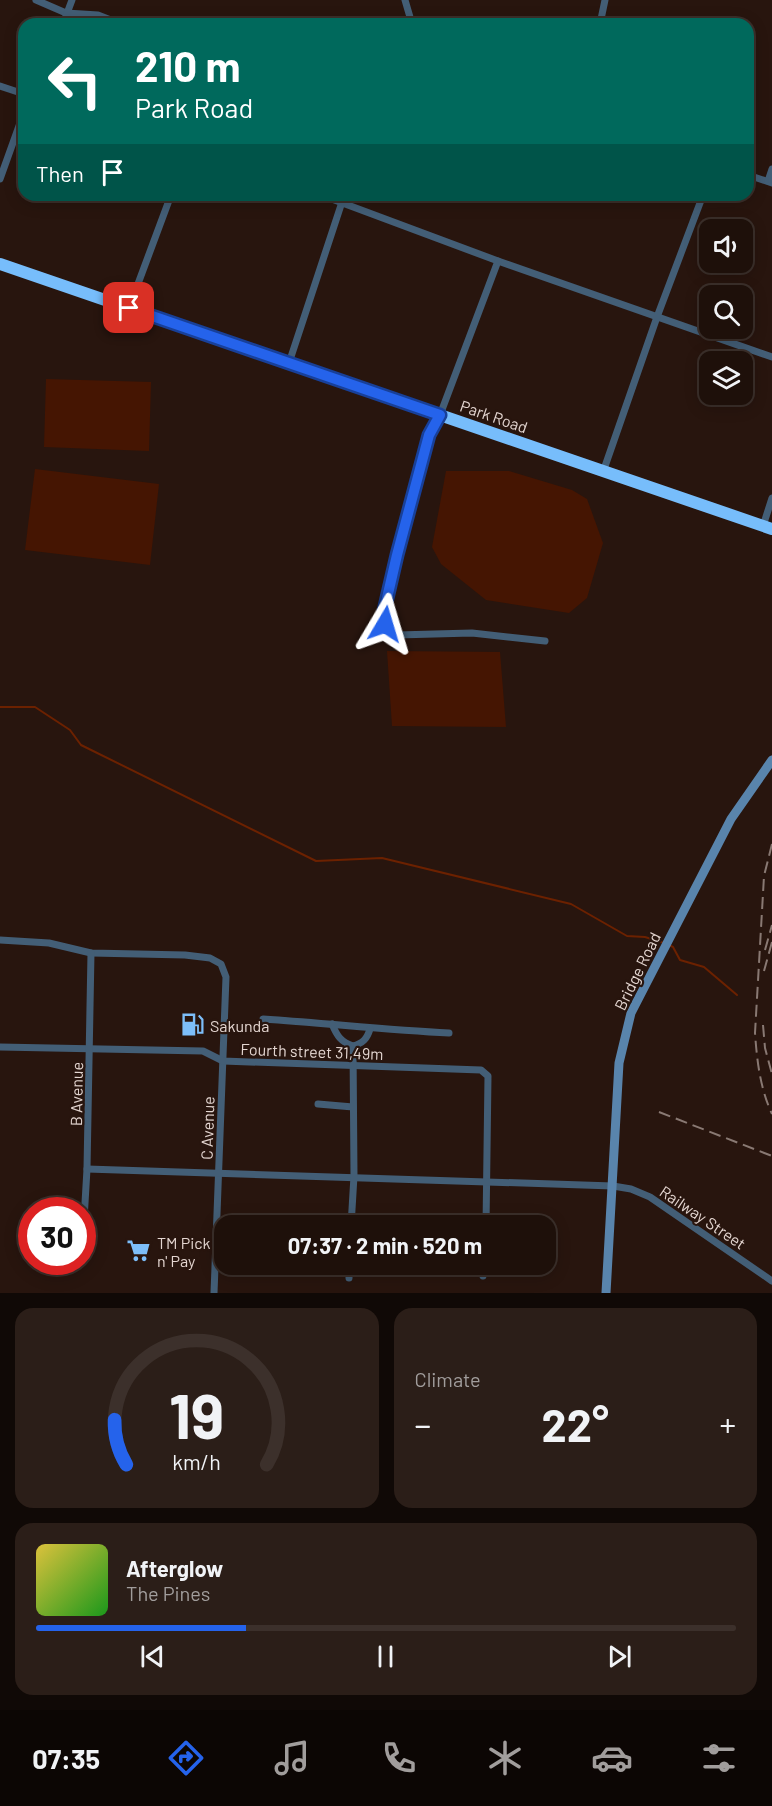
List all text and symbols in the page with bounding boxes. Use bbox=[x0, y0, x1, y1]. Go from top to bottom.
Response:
text: 210 m bbox=[135, 40, 241, 90]
icon: left bbox=[36, 42, 114, 120]
text: Park Road bbox=[135, 91, 253, 123]
icon: arrive bbox=[96, 156, 129, 189]
text: Then bbox=[36, 160, 84, 186]
map controls bbox=[699, 219, 753, 405]
button: sound bbox=[699, 219, 753, 273]
pin bbox=[103, 282, 154, 333]
button: search bbox=[699, 285, 753, 339]
icon: arrive bbox=[112, 291, 145, 324]
button: layers bbox=[699, 351, 753, 405]
street label: Park Road bbox=[458, 396, 530, 436]
position arrow bbox=[353, 592, 417, 656]
street label: Bridge Road bbox=[610, 929, 664, 1013]
fuel station icon: Sakunda bbox=[179, 1012, 205, 1038]
place label: Sakunda bbox=[210, 1016, 270, 1035]
street label: Fourth street 31,49m bbox=[240, 1039, 384, 1063]
street label: B Avenue bbox=[66, 1062, 86, 1126]
street label: C Avenue bbox=[196, 1096, 218, 1160]
street label: Railway Street bbox=[656, 1181, 750, 1253]
speed limit sign: 30 bbox=[18, 1197, 96, 1275]
text: 07:37 · 2 min · 520 m bbox=[288, 1232, 482, 1258]
place label: TM Pick n' Pay bbox=[157, 1233, 211, 1270]
supermarket icon: TM Pick n' Pay bbox=[126, 1238, 152, 1264]
text: Climate bbox=[415, 1367, 481, 1391]
text: 19 bbox=[169, 1377, 224, 1451]
text: 22° bbox=[542, 1397, 609, 1451]
text: − bbox=[415, 1404, 431, 1444]
text: + bbox=[719, 1404, 736, 1444]
text: km/h bbox=[172, 1449, 221, 1474]
text: Afterglow bbox=[126, 1555, 223, 1581]
text: The Pines bbox=[126, 1581, 210, 1605]
icon: previous bbox=[136, 1640, 169, 1673]
icon: pause bbox=[369, 1640, 402, 1673]
icon: next bbox=[603, 1640, 636, 1673]
icon: directions bbox=[165, 1737, 207, 1779]
icon: music bbox=[271, 1737, 313, 1779]
icon: phone bbox=[378, 1737, 420, 1779]
icon: climate bbox=[484, 1737, 526, 1779]
icon: car bbox=[591, 1737, 633, 1779]
icon: filters bbox=[698, 1737, 740, 1779]
text: 07:35 bbox=[32, 1742, 100, 1774]

